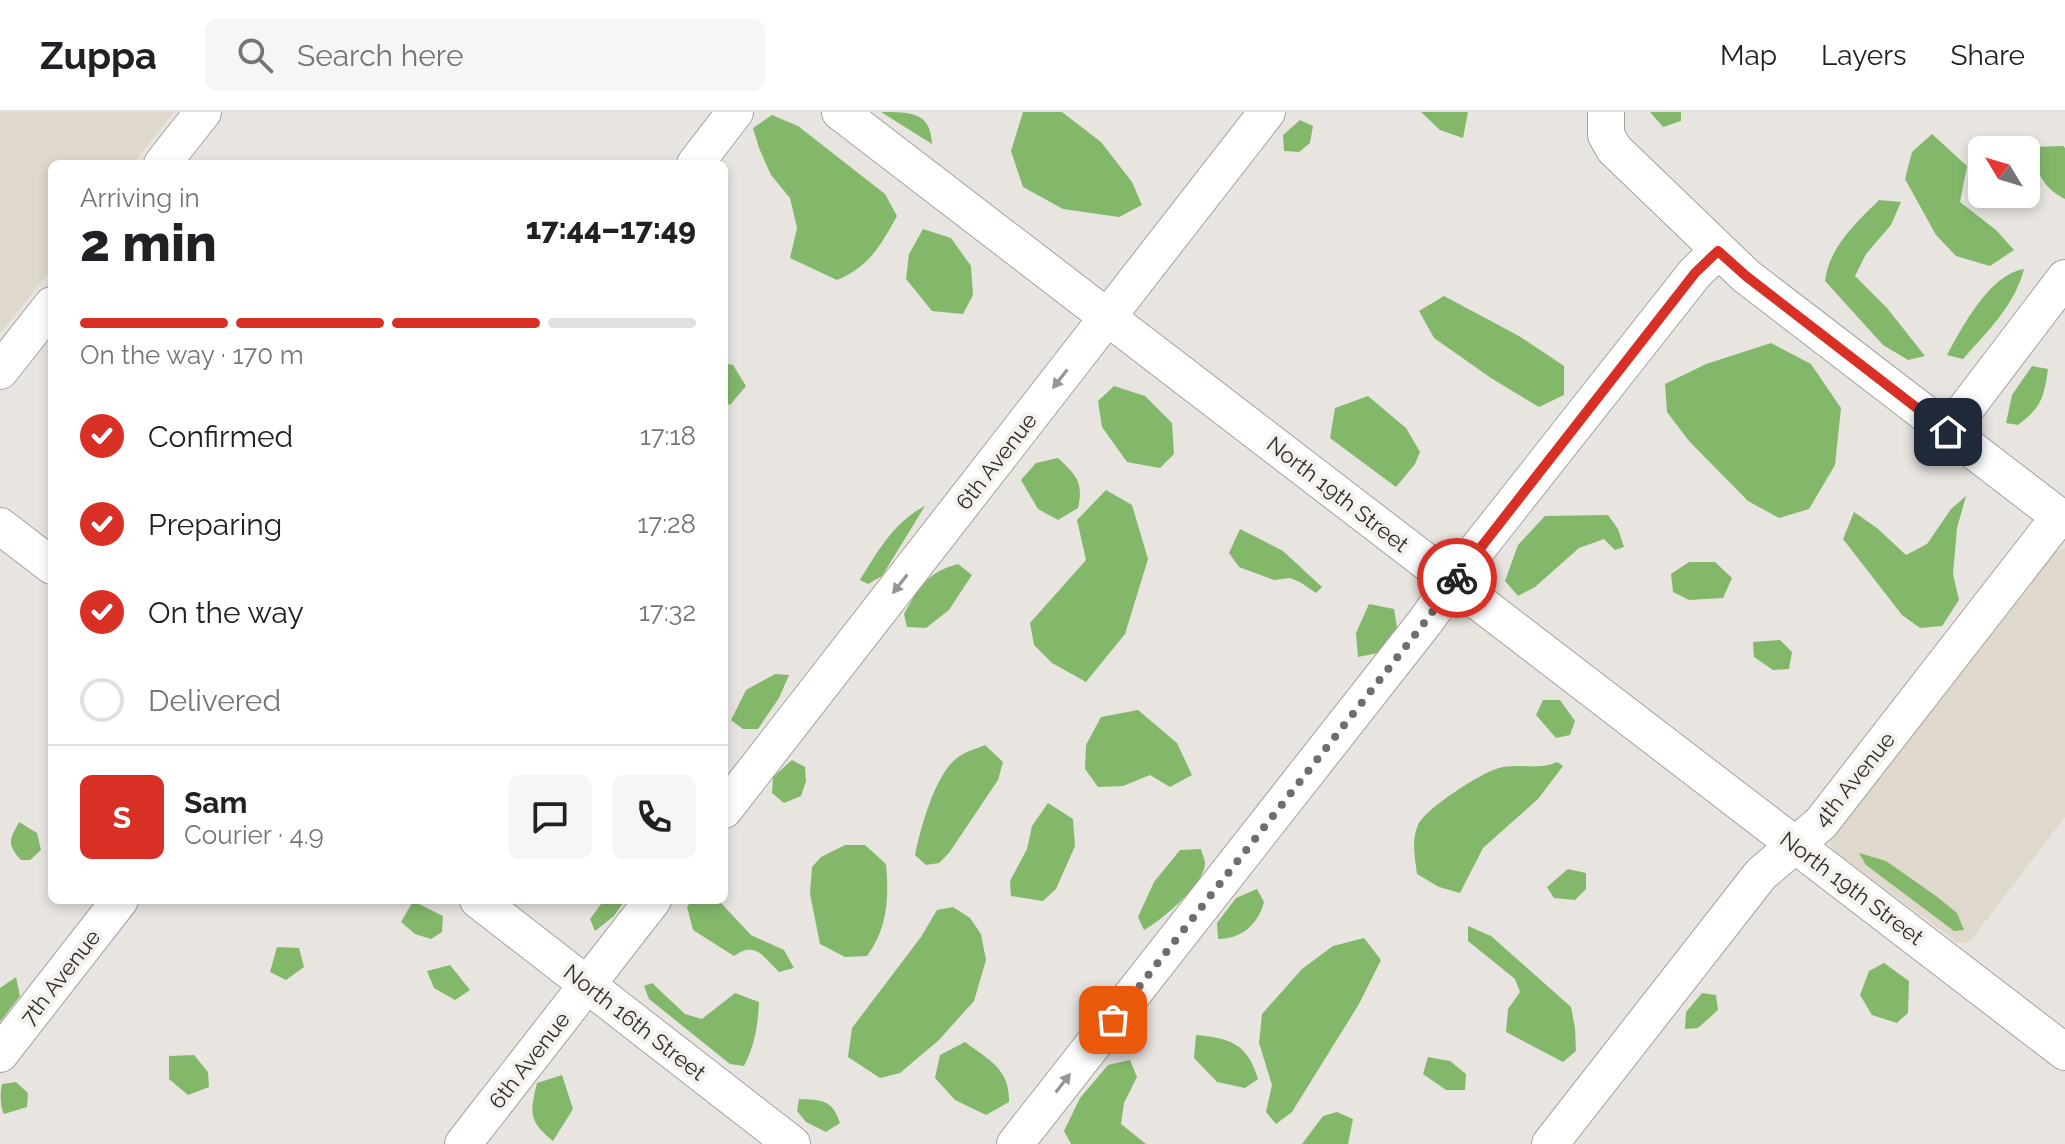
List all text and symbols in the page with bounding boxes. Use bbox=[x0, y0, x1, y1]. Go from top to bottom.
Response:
search box bbox=[205, 19, 765, 91]
text: Zuppa bbox=[40, 33, 157, 78]
icon: search bbox=[233, 33, 277, 77]
text: Search here bbox=[297, 38, 464, 73]
text: Map bbox=[1720, 39, 1777, 72]
text: Layers bbox=[1821, 39, 1907, 72]
text: Share bbox=[1951, 39, 2025, 72]
north arrow bbox=[1968, 136, 2040, 208]
map controls bbox=[1968, 136, 2040, 208]
text: Arriving in bbox=[80, 183, 200, 213]
text: 17:44–17:49 bbox=[526, 211, 696, 246]
text: 2 min bbox=[80, 212, 217, 273]
text: On the way · 170 m bbox=[80, 340, 304, 370]
one-way arrow bbox=[1053, 369, 1069, 389]
pin bbox=[1914, 398, 1982, 466]
street label: 6th Avenue bbox=[950, 407, 1042, 515]
icon: home bbox=[1926, 410, 1970, 454]
icon: check bbox=[80, 414, 124, 458]
text: Confirmed bbox=[148, 419, 293, 454]
text: 17:18 bbox=[640, 421, 696, 451]
street label: North 19th Street bbox=[1262, 431, 1414, 558]
icon: check bbox=[80, 502, 124, 546]
text: Preparing bbox=[148, 507, 282, 542]
text: 17:28 bbox=[637, 509, 696, 539]
courier bbox=[1417, 538, 1497, 618]
icon: bike bbox=[1435, 556, 1479, 600]
one-way arrow bbox=[892, 574, 909, 594]
icon: check bbox=[80, 590, 124, 634]
text: On the way bbox=[148, 595, 304, 630]
text: 17:32 bbox=[639, 597, 696, 627]
text: Delivered bbox=[148, 683, 281, 718]
street label: 4th Avenue bbox=[1808, 726, 1900, 832]
button: chat bbox=[508, 775, 592, 859]
button: phone bbox=[612, 775, 696, 859]
text: Sam bbox=[184, 785, 247, 820]
text: S bbox=[113, 800, 131, 835]
text: Courier · 4.9 bbox=[184, 820, 324, 850]
street label: North 19th Street bbox=[1775, 826, 1929, 951]
street label: 7th Avenue bbox=[15, 924, 105, 1030]
street label: North 16th Street bbox=[559, 959, 712, 1086]
pin bbox=[1079, 986, 1147, 1054]
icon: bag bbox=[1091, 998, 1135, 1042]
street label: 6th Avenue bbox=[483, 1006, 575, 1114]
one-way arrow bbox=[1055, 1073, 1071, 1093]

